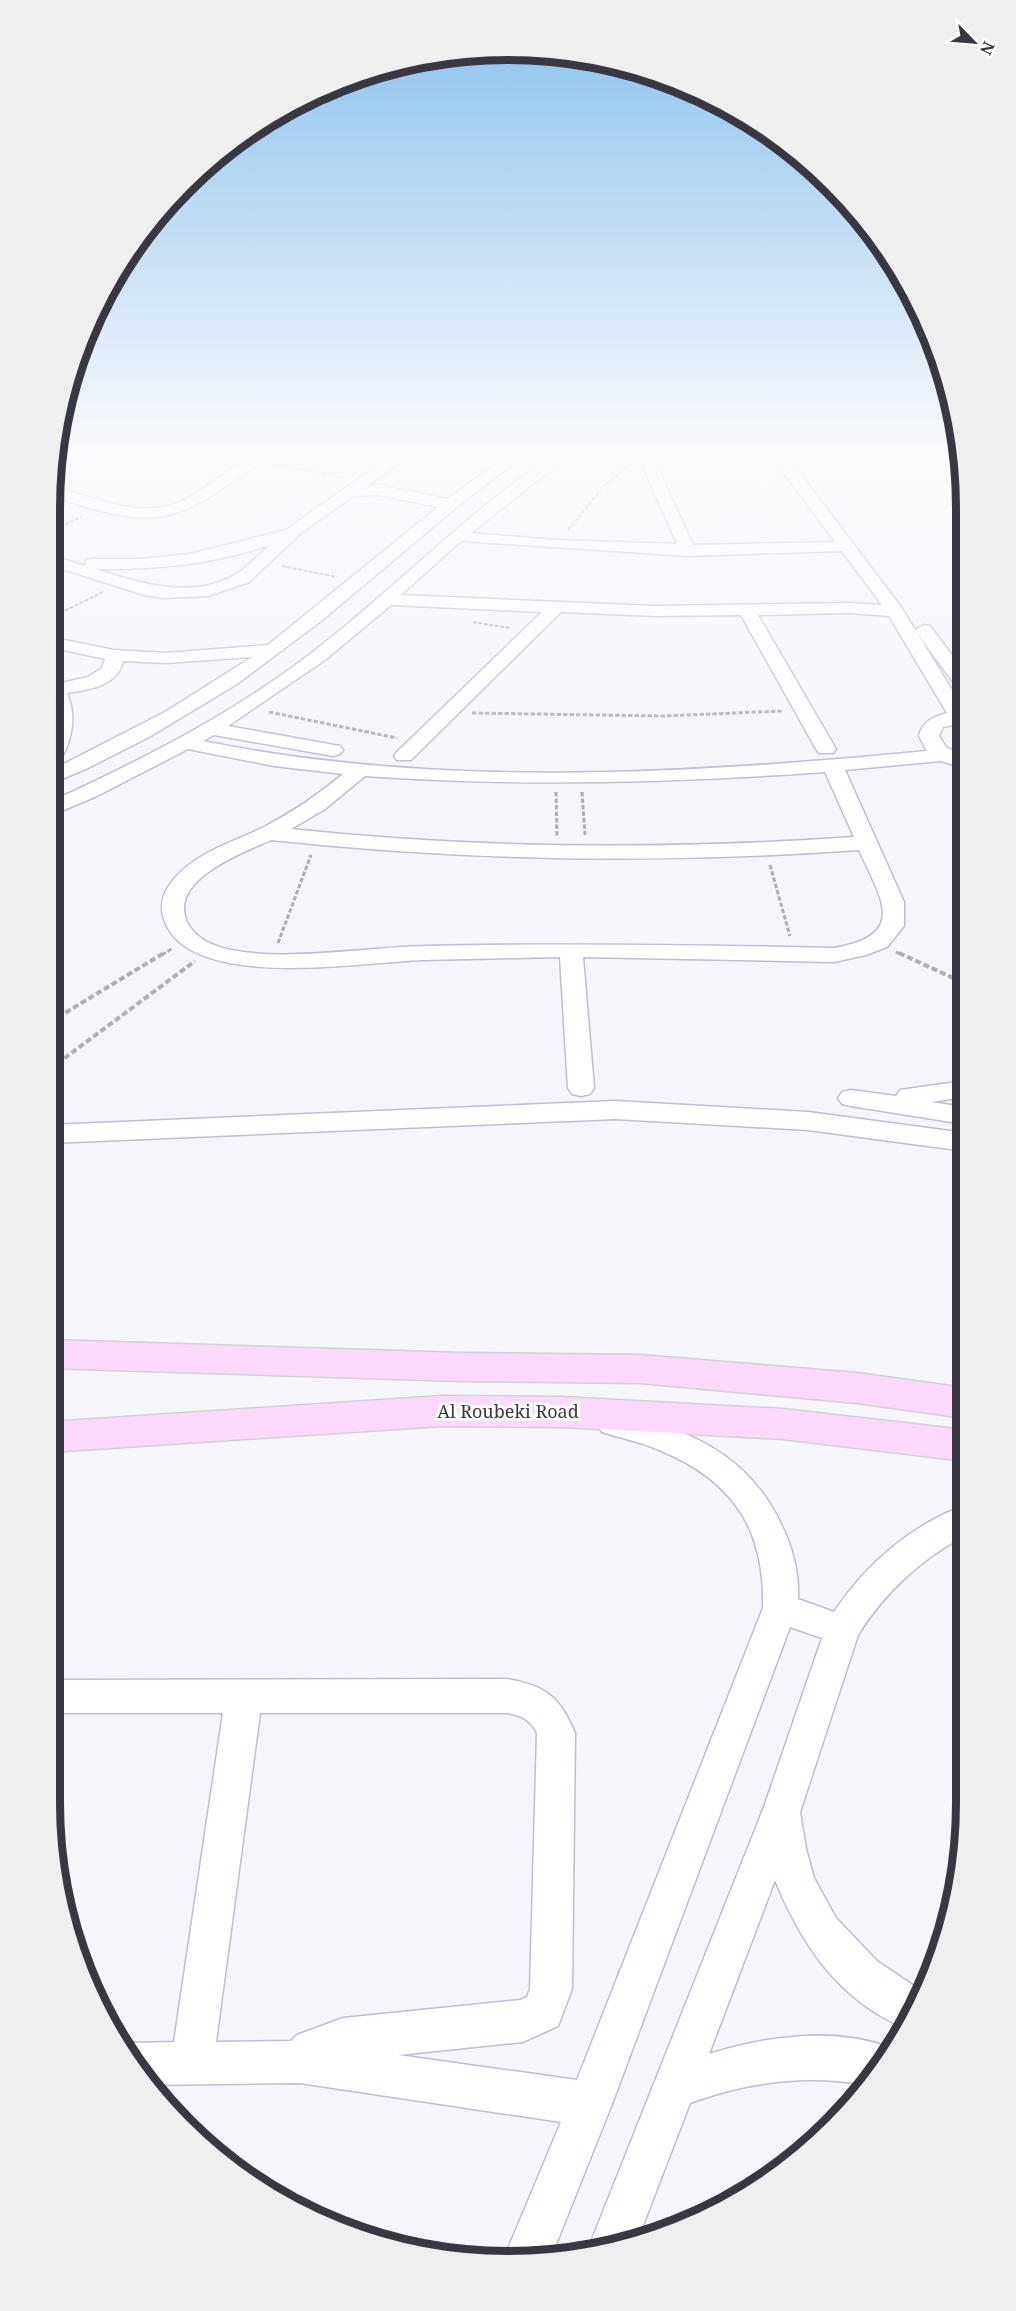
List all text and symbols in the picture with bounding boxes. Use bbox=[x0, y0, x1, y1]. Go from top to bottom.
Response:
north arrow bbox=[944, 12, 1004, 72]
text: N bbox=[975, 38, 1000, 59]
street label: Al Roubeki Road bbox=[437, 1399, 579, 1423]

